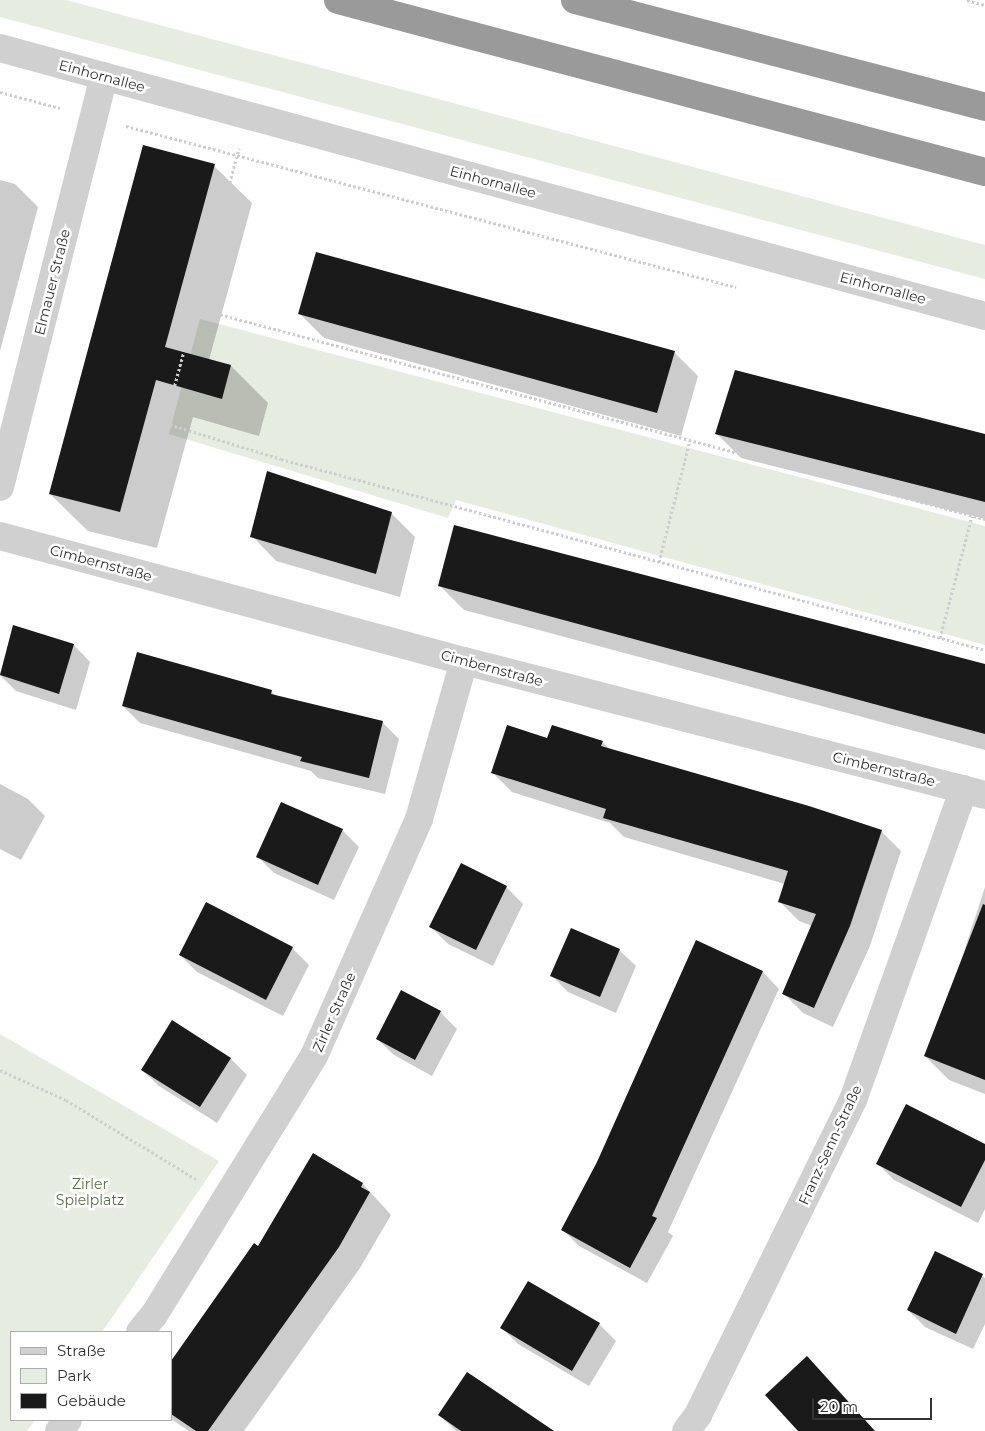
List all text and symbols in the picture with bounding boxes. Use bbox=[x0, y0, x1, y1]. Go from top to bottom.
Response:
street label: Einhornallee bbox=[57, 56, 147, 96]
street label: Einhornallee bbox=[448, 162, 538, 202]
street label: Elmauer Straße bbox=[31, 227, 73, 337]
street label: Einhornallee bbox=[838, 268, 928, 308]
street label: Cimbernstraße bbox=[48, 541, 154, 585]
street label: Cimbernstraße bbox=[439, 646, 545, 690]
street label: Cimbernstraße bbox=[831, 748, 937, 790]
street label: Zirler Straße bbox=[309, 970, 359, 1054]
street label: Franz-Senn-Straße bbox=[795, 1083, 865, 1207]
park label: Zirler Spielplatz bbox=[56, 1176, 124, 1208]
legend bbox=[10, 1331, 172, 1421]
text: Straße bbox=[57, 1341, 106, 1360]
text: Park bbox=[57, 1366, 91, 1385]
scale bar bbox=[815, 1388, 935, 1420]
text: Gebäude bbox=[57, 1391, 126, 1410]
text: 20 m bbox=[820, 1397, 858, 1416]

